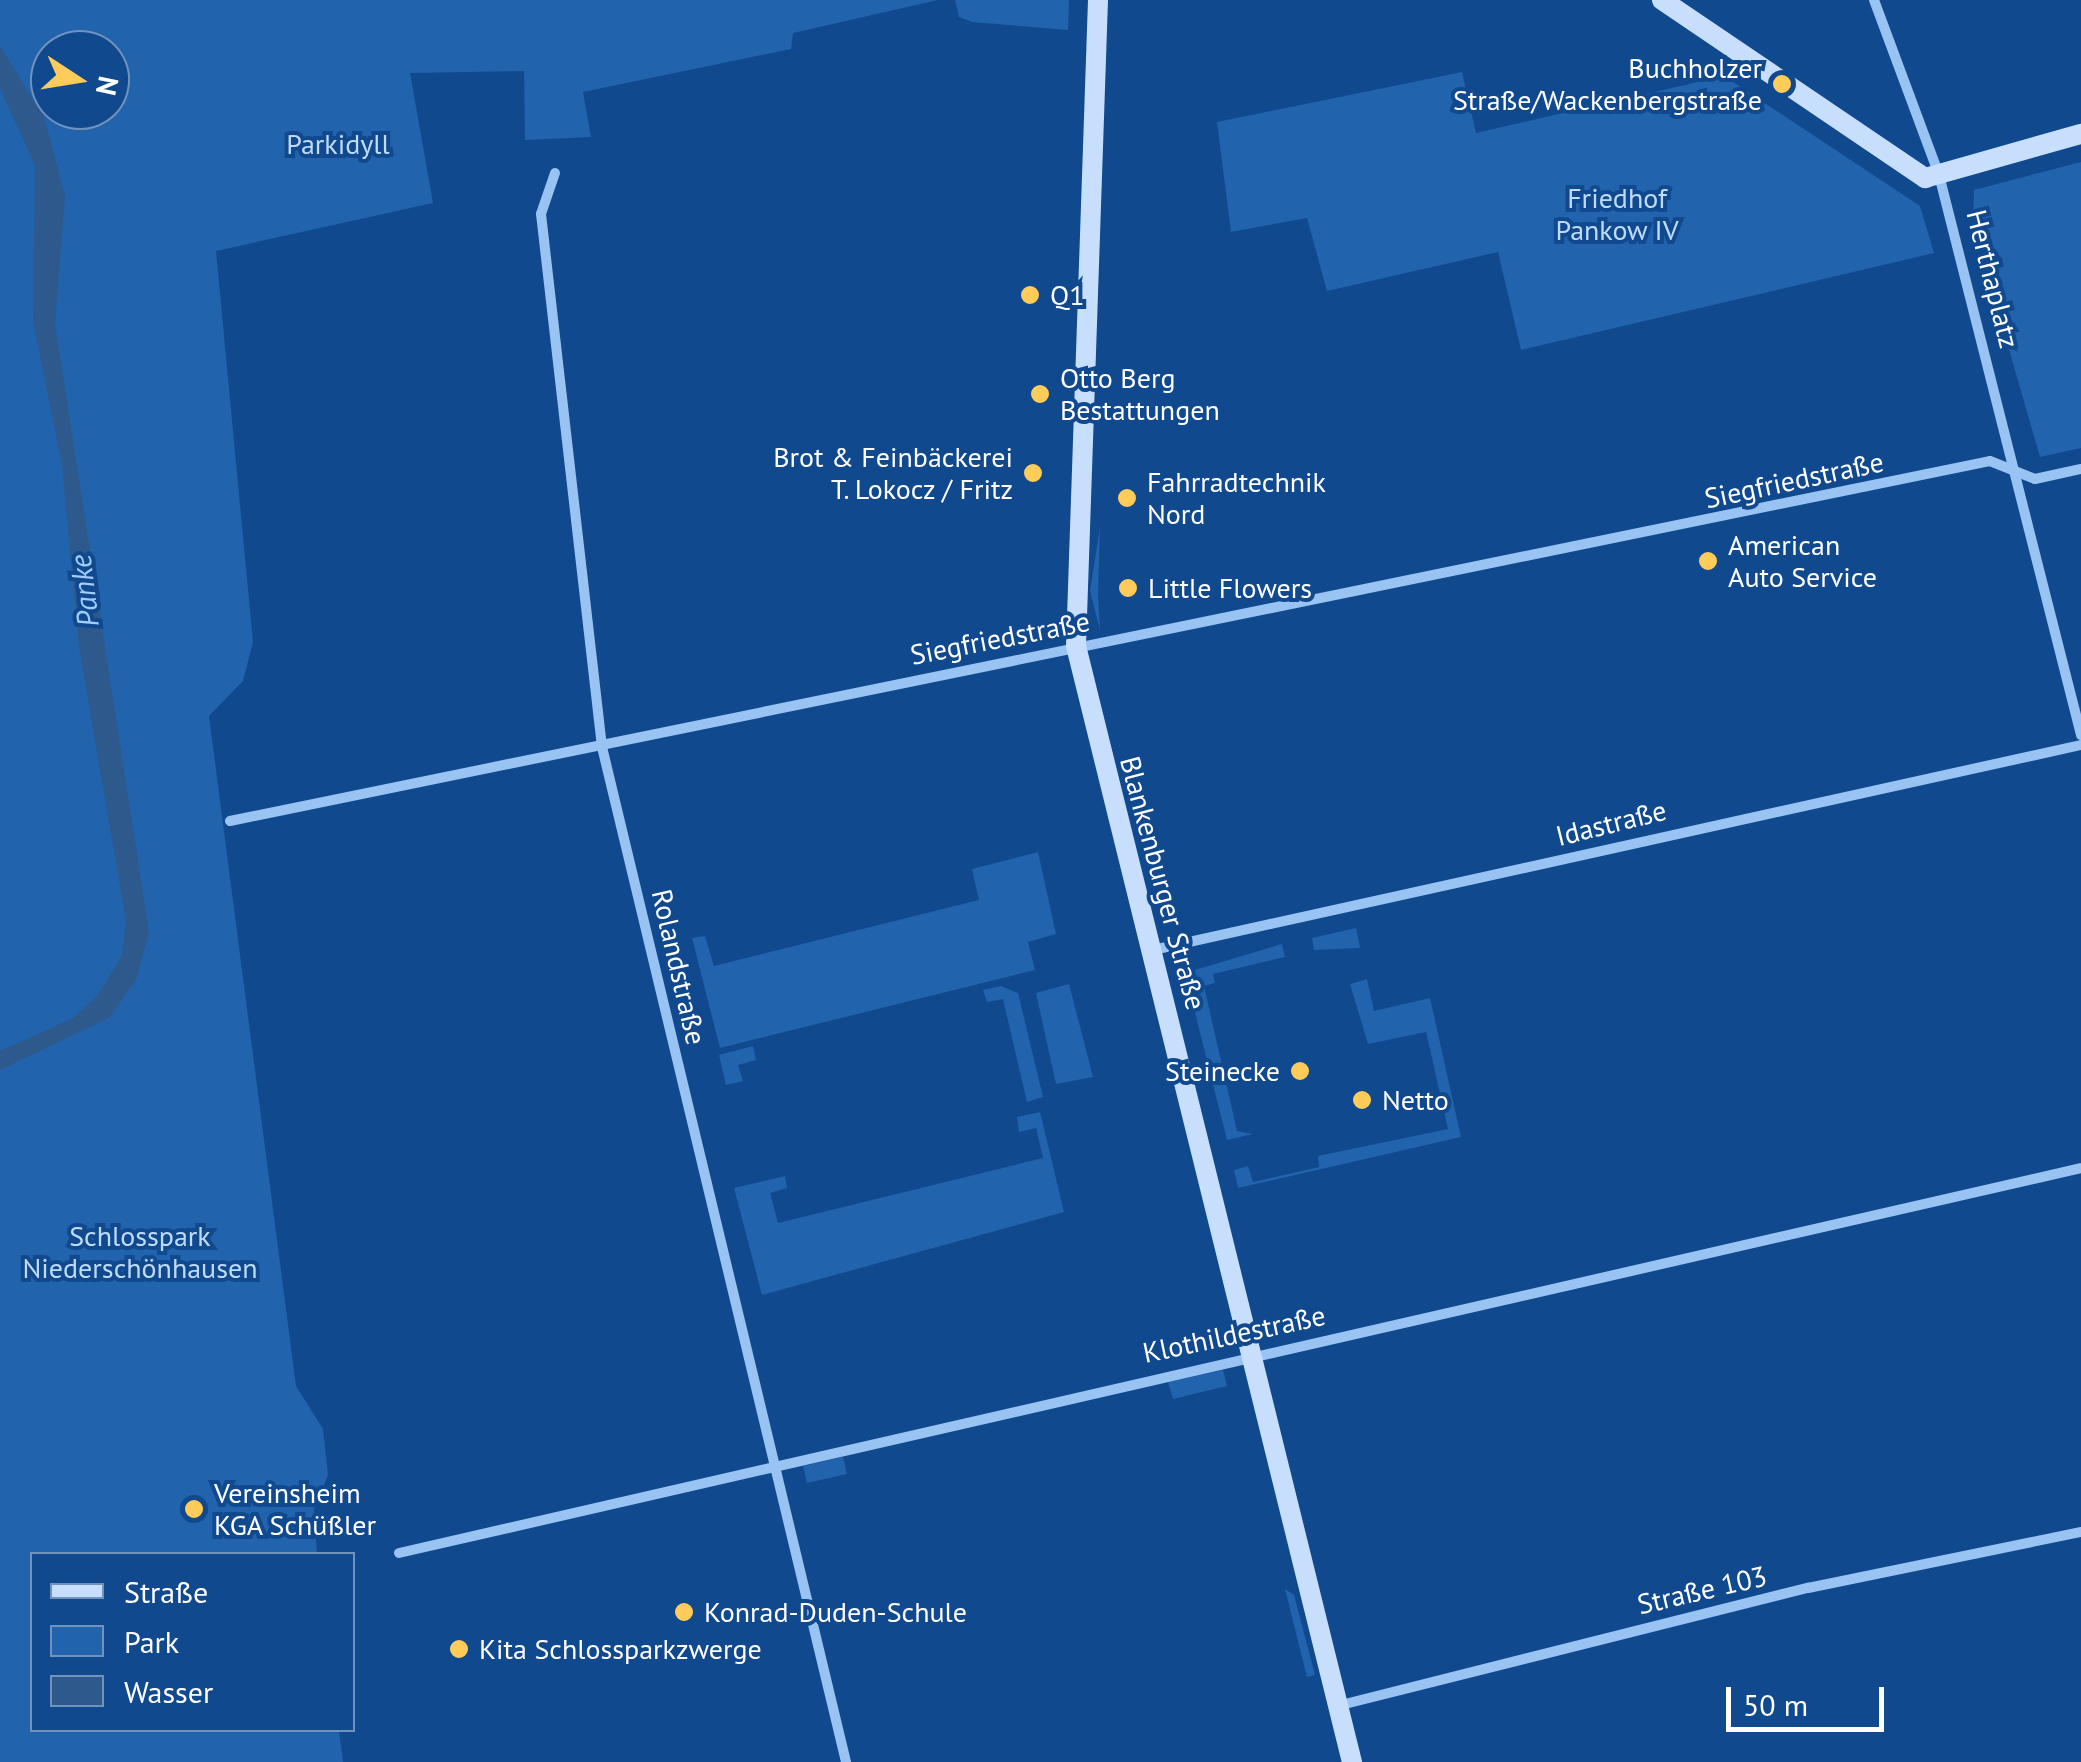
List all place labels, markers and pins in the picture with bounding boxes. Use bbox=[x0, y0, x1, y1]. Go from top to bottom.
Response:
place label: Buchholzer Straße/Wackenbergstraße bbox=[1453, 51, 1762, 117]
marker: Buchholzer Straße/Wackenbergstraße bbox=[1771, 73, 1793, 95]
place label: Q1 bbox=[1050, 278, 1084, 312]
marker: Q1 bbox=[1019, 284, 1041, 306]
place label: Otto Berg Bestattungen bbox=[1060, 361, 1220, 427]
marker: Otto Berg Bestattungen bbox=[1029, 383, 1051, 405]
place label: Brot & Feinbäckerei T. Lokocz / Fritz bbox=[773, 440, 1013, 506]
marker: Brot & Feinbäckerei T. Lokocz / Fritz bbox=[1022, 462, 1044, 484]
place label: Fahrradtechnik Nord bbox=[1147, 465, 1326, 531]
marker: Fahrradtechnik Nord bbox=[1116, 487, 1138, 509]
place label: American Auto Service bbox=[1728, 528, 1877, 594]
marker: American Auto Service bbox=[1697, 550, 1719, 572]
place label: Little Flowers bbox=[1148, 571, 1312, 605]
marker: Little Flowers bbox=[1117, 577, 1139, 599]
place label: Steinecke bbox=[1165, 1054, 1280, 1088]
marker: Steinecke bbox=[1289, 1060, 1311, 1082]
place label: Netto bbox=[1382, 1083, 1449, 1117]
marker: Netto bbox=[1351, 1089, 1373, 1111]
place label: Vereinsheim KGA Schüßler bbox=[214, 1476, 377, 1542]
marker: Vereinsheim KGA Schüßler bbox=[183, 1498, 205, 1520]
place label: Konrad-Duden-Schule bbox=[704, 1595, 967, 1629]
marker: Konrad-Duden-Schule bbox=[673, 1601, 695, 1623]
place label: Kita Schlossparkzwerge bbox=[479, 1632, 762, 1666]
marker: Kita Schlossparkzwerge bbox=[448, 1638, 470, 1660]

